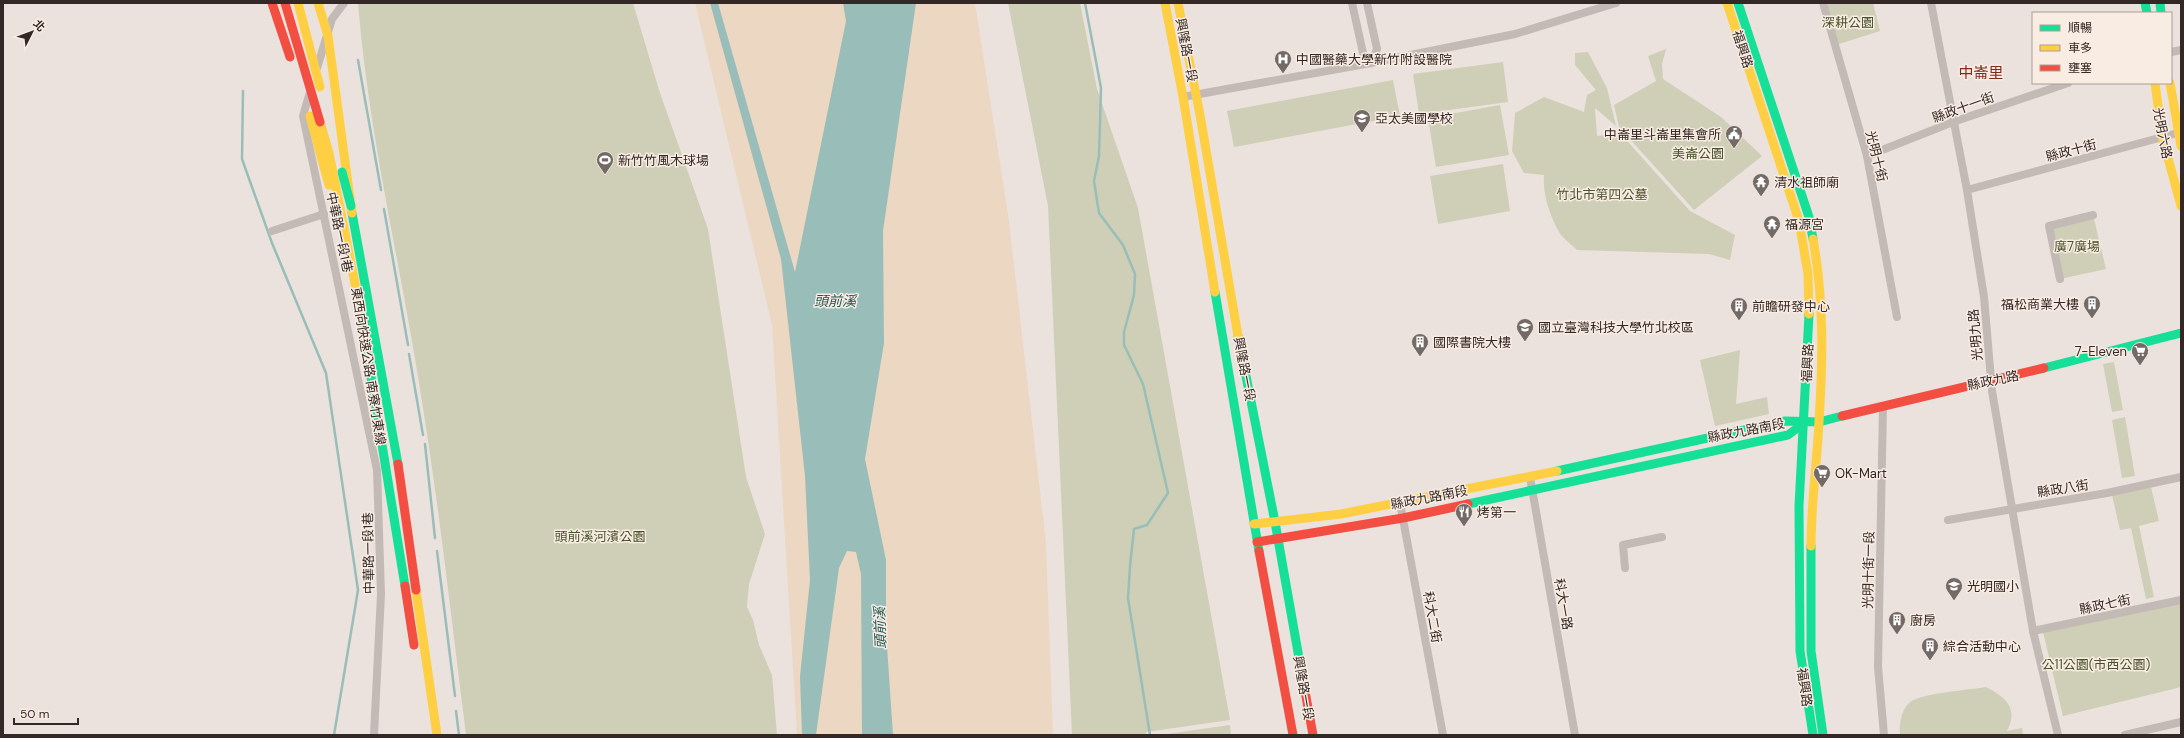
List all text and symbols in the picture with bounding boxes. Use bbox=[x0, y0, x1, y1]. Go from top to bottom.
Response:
north arrow bbox=[12, 12, 52, 52]
legend bbox=[2032, 12, 2172, 84]
park label: 深耕公園 bbox=[1822, 14, 1874, 31]
text: 北 bbox=[31, 17, 48, 34]
street label: 興隆路一段 bbox=[1172, 17, 1201, 84]
text: 順暢 bbox=[2068, 20, 2092, 36]
street label: 福興路 bbox=[1728, 28, 1757, 70]
text: 車多 bbox=[2068, 40, 2092, 56]
hospital icon: 中國醫藥大學新竹附設醫院 bbox=[1273, 49, 1293, 74]
place label: 中國醫藥大學新竹附設醫院 bbox=[1296, 51, 1452, 68]
text: 壅塞 bbox=[2068, 60, 2092, 76]
district label: 中崙里 bbox=[1958, 63, 2004, 83]
street label: 縣政十一街 bbox=[1930, 88, 1997, 127]
street label: 光明六路 bbox=[2149, 106, 2176, 160]
school or university icon: 亞太美國學校 bbox=[1352, 108, 1372, 133]
place label: 亞太美國學校 bbox=[1375, 110, 1453, 127]
public building icon: 中崙里斗崙里集會所 bbox=[1724, 124, 1744, 149]
place label: 中崙里斗崙里集會所 bbox=[1604, 126, 1721, 143]
street label: 光明十街 bbox=[1862, 129, 1891, 183]
street label: 縣政十街 bbox=[2044, 136, 2098, 165]
park label: 美崙公園 bbox=[1672, 145, 1724, 162]
sports icon: 新竹竹風木球場 bbox=[595, 150, 615, 175]
place label: 新竹竹風木球場 bbox=[618, 152, 709, 169]
temple icon: 清水祖師廟 bbox=[1751, 172, 1771, 197]
place label: 清水祖師廟 bbox=[1774, 174, 1839, 191]
park label: 竹北市第四公墓 bbox=[1556, 186, 1648, 203]
street label: 中華路一段1巷 bbox=[323, 190, 356, 274]
temple icon: 福源宮 bbox=[1762, 214, 1782, 239]
place label: 福源宮 bbox=[1785, 216, 1824, 233]
park label: 廣7廣場 bbox=[2054, 238, 2100, 255]
street label: 東西向快速公路 南寮竹東線 bbox=[348, 286, 389, 446]
water label: 頭前溪 bbox=[814, 292, 858, 310]
building icon: 福松商業大樓 bbox=[2082, 294, 2102, 319]
building icon: 前瞻研發中心 bbox=[1729, 296, 1749, 321]
place label: 福松商業大樓 bbox=[2001, 296, 2079, 313]
place label: 前瞻研發中心 bbox=[1752, 298, 1830, 315]
street label: 光明九路 bbox=[1965, 308, 1986, 362]
school or university icon: 國立臺灣科技大學竹北校區 bbox=[1515, 317, 1535, 342]
place label: 國立臺灣科技大學竹北校區 bbox=[1538, 319, 1694, 336]
building icon: 國際書院大樓 bbox=[1410, 332, 1430, 357]
place label: 國際書院大樓 bbox=[1433, 334, 1511, 351]
street label: 興隆路一段 bbox=[1230, 336, 1259, 403]
supermarket icon: 7-Eleven bbox=[2130, 341, 2150, 366]
street label: 福興路 bbox=[1798, 343, 1817, 383]
place label: 7-Eleven bbox=[2075, 343, 2127, 360]
street label: 縣政九路 bbox=[1966, 367, 2020, 394]
street label: 縣政九路南段 bbox=[1706, 415, 1786, 446]
supermarket icon: OK-Mart bbox=[1812, 463, 1832, 488]
place label: OK-Mart bbox=[1835, 465, 1887, 482]
street label: 縣政八街 bbox=[2036, 476, 2090, 501]
street label: 縣政九路南段 bbox=[1389, 482, 1469, 513]
restaurant icon: 烤第一 bbox=[1454, 502, 1474, 527]
place label: 烤第一 bbox=[1477, 504, 1516, 521]
street label: 中華路一段1巷 bbox=[359, 512, 378, 594]
park label: 頭前溪河濱公園 bbox=[554, 528, 646, 545]
street label: 光明十街一段 bbox=[1859, 531, 1878, 609]
school or university icon: 光明國小 bbox=[1944, 576, 1964, 601]
street label: 科大一路 bbox=[1551, 577, 1576, 631]
place label: 光明國小 bbox=[1967, 578, 2019, 595]
street label: 科大二街 bbox=[1420, 590, 1445, 644]
street label: 縣政七街 bbox=[2078, 591, 2132, 618]
water label: 頭前溪 bbox=[870, 605, 890, 649]
building icon: 廚房 bbox=[1887, 610, 1907, 635]
place label: 廚房 bbox=[1910, 612, 1936, 629]
building icon: 綜合活動中心 bbox=[1920, 636, 1940, 661]
place label: 綜合活動中心 bbox=[1943, 638, 2021, 655]
street label: 興隆路一段 bbox=[1289, 655, 1318, 722]
park label: 公11公園(市西公園) bbox=[2042, 656, 2151, 673]
street label: 福興路 bbox=[1793, 667, 1816, 708]
scale bar bbox=[14, 700, 78, 726]
text: 50 m bbox=[20, 706, 49, 722]

